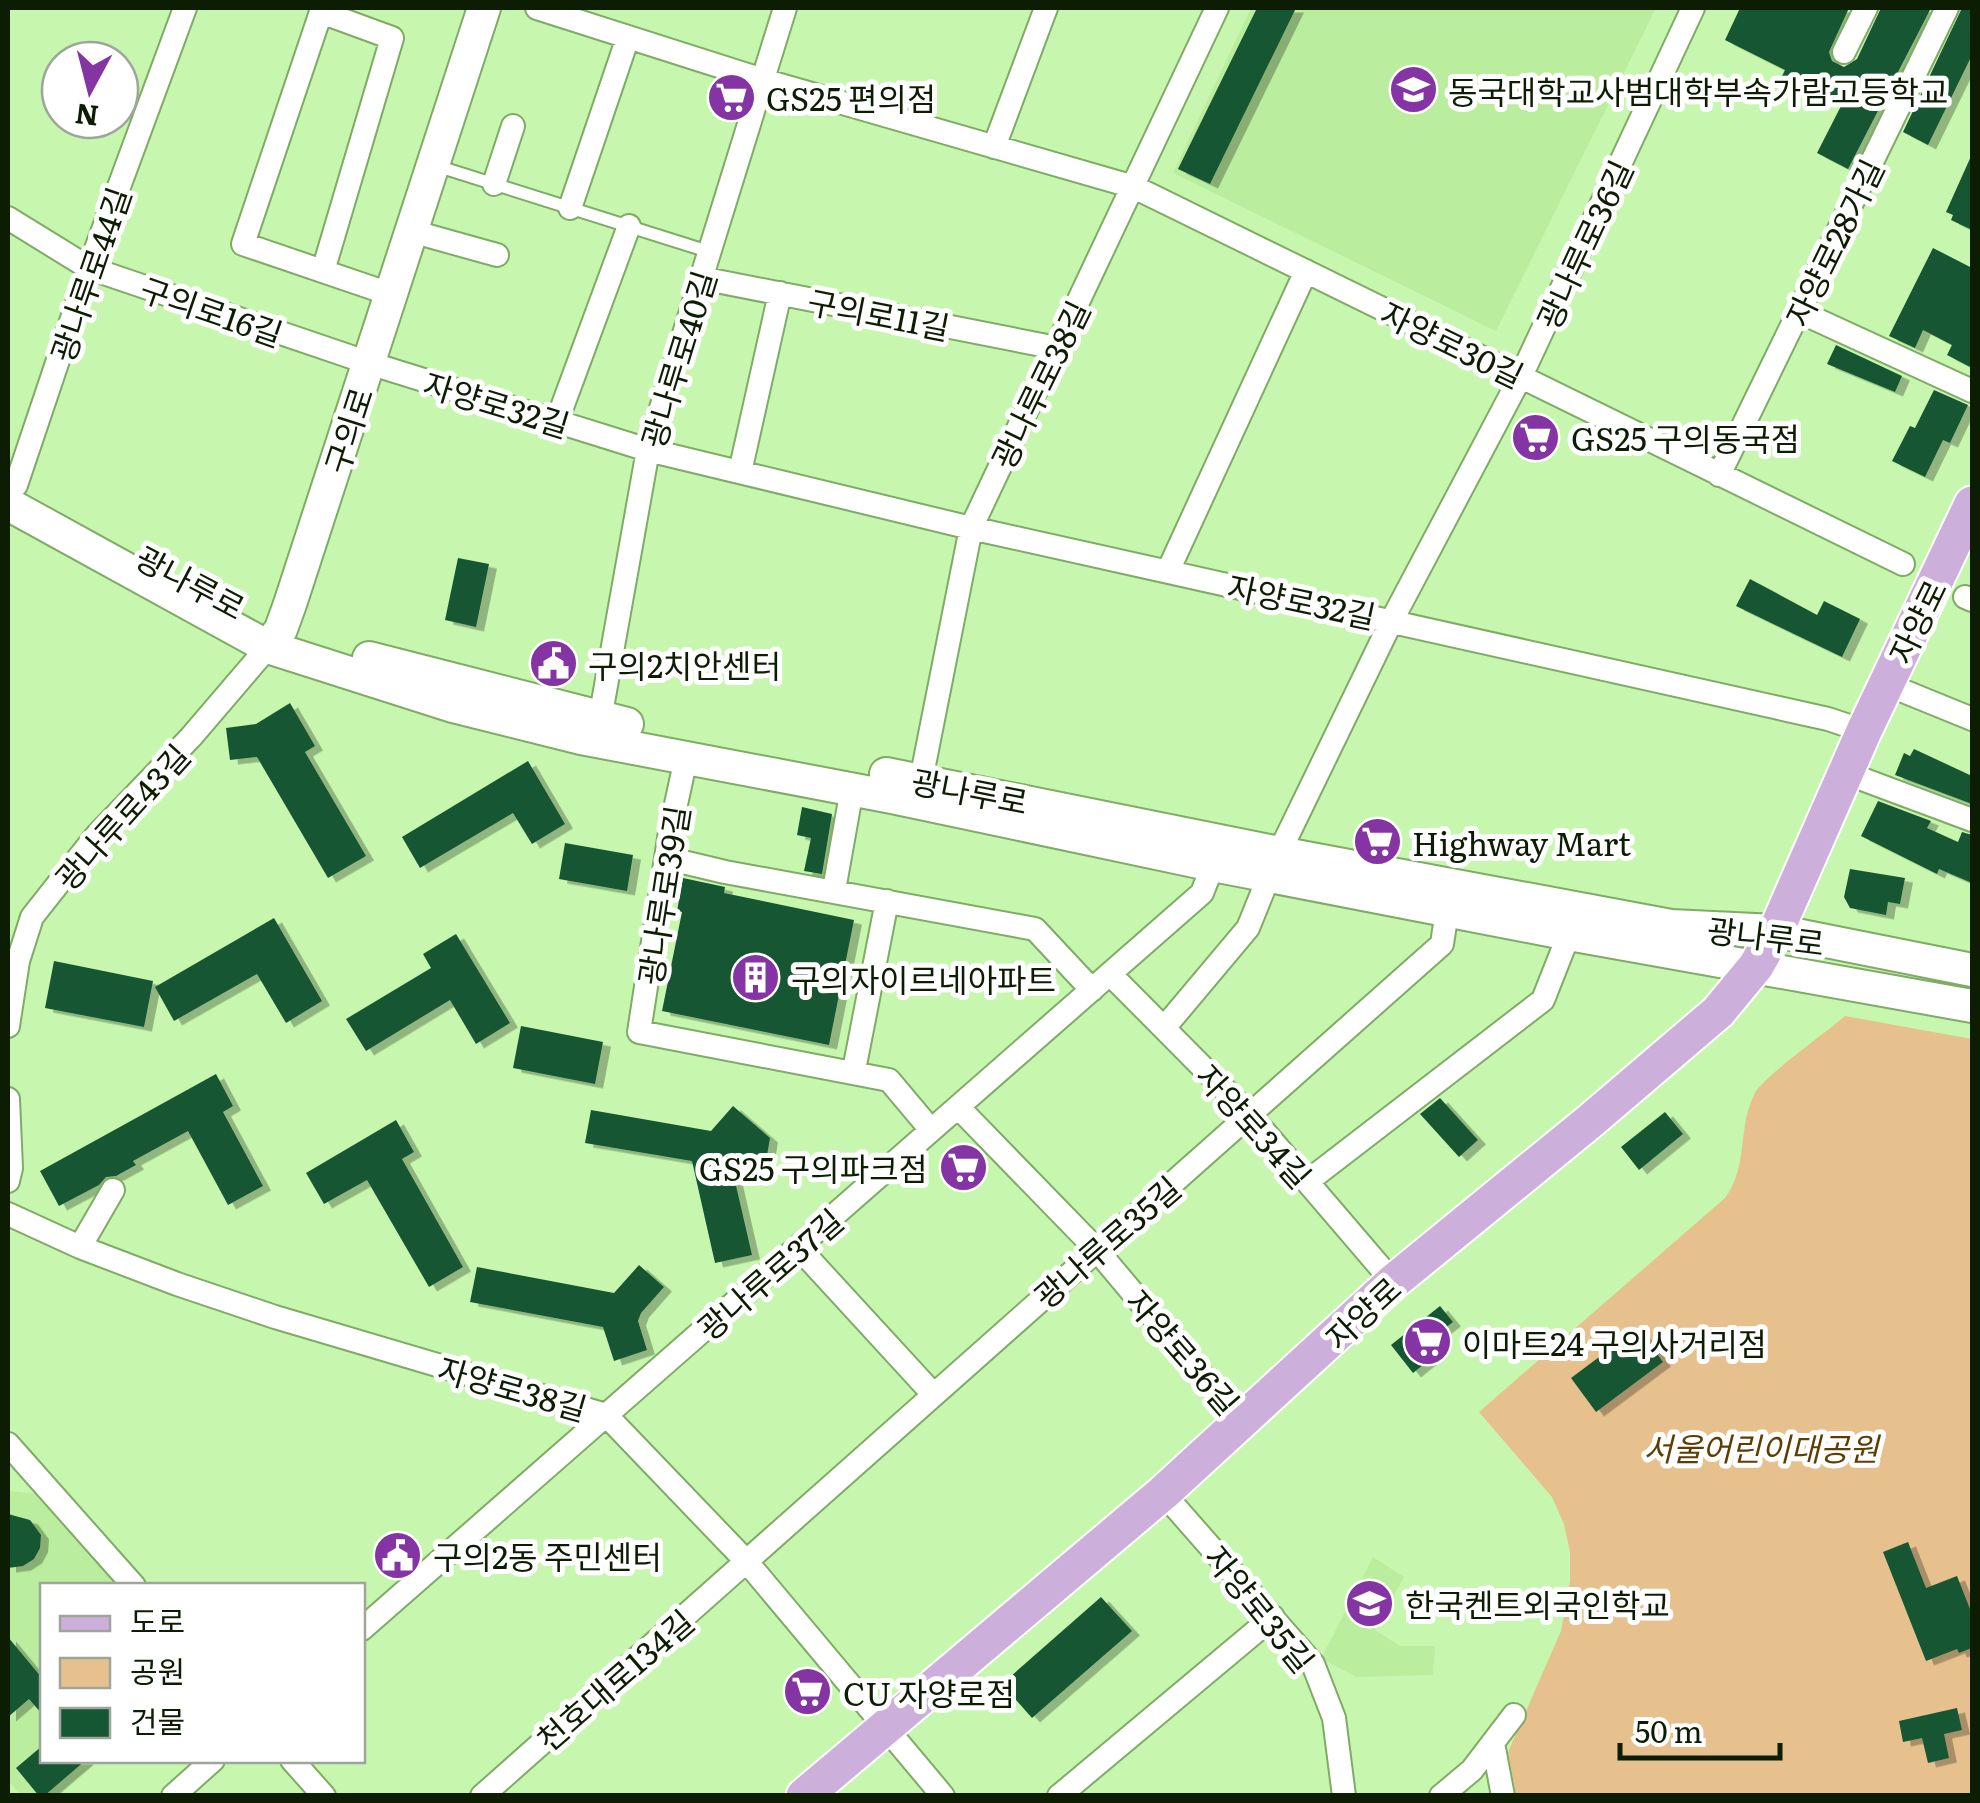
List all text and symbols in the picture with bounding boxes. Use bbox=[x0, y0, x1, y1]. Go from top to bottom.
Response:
north arrow bbox=[40, 40, 140, 140]
school or university icon: 동국대학교사범대학부속가람고등학교 bbox=[1387, 64, 1439, 116]
place label: 동국대학교사범대학부속가람고등학교 bbox=[1448, 66, 1948, 114]
supermarket icon: GS25 편의점 bbox=[705, 71, 757, 123]
place label: GS25 편의점 bbox=[766, 73, 936, 121]
text: N bbox=[72, 95, 101, 139]
street label: 자양로28가길 bbox=[1772, 150, 1894, 334]
street label: 광나루로36길 bbox=[1523, 152, 1643, 336]
street label: 광나루로44길 bbox=[37, 180, 141, 368]
street label: 구의로16길 bbox=[134, 263, 290, 357]
street label: 광나루로40길 bbox=[627, 264, 727, 454]
street label: 구의로11길 bbox=[804, 276, 954, 350]
street label: 자양로30길 bbox=[1373, 288, 1533, 398]
street label: 광나루로38길 bbox=[977, 292, 1101, 476]
street label: 자양로32길 bbox=[418, 358, 576, 448]
street label: 구의로 bbox=[311, 381, 383, 479]
supermarket icon: GS25 구의동국점 bbox=[1510, 411, 1562, 463]
place label: GS25 구의동국점 bbox=[1571, 413, 1800, 461]
street label: 광나루로 bbox=[128, 532, 254, 630]
street label: 자양로32길 bbox=[1223, 561, 1381, 639]
street label: 자양로 bbox=[1875, 571, 1957, 671]
public building icon: 구의2치안센터 bbox=[527, 638, 579, 690]
place label: 구의2치안센터 bbox=[588, 640, 781, 688]
street label: 광나루로43길 bbox=[42, 732, 200, 900]
street label: 광나루로 bbox=[908, 755, 1032, 825]
street label: 광나루로39길 bbox=[624, 802, 700, 988]
supermarket icon: Highway Mart bbox=[1351, 816, 1403, 868]
place label: Highway Mart bbox=[1412, 818, 1631, 866]
street label: 광나루로 bbox=[1705, 904, 1827, 966]
building icon: 구의자이르네아파트 bbox=[730, 952, 782, 1004]
place label: 구의자이르네아파트 bbox=[791, 954, 1056, 1002]
street label: 자양로34길 bbox=[1186, 1052, 1324, 1198]
supermarket icon: GS25 구의파크점 bbox=[937, 1141, 989, 1193]
place label: GS25 구의파크점 bbox=[699, 1143, 928, 1191]
street label: 광나루로35길 bbox=[1022, 1164, 1190, 1318]
street label: 광나루로37길 bbox=[685, 1196, 853, 1350]
street label: 자양로 bbox=[1313, 1264, 1411, 1360]
street label: 자양로36길 bbox=[1116, 1278, 1252, 1424]
supermarket icon: 이마트24 구의사거리점 bbox=[1401, 1316, 1453, 1368]
place label: 이마트24 구의사거리점 bbox=[1462, 1318, 1767, 1366]
street label: 자양로38길 bbox=[433, 1343, 593, 1431]
park label: 서울어린이대공원 bbox=[1643, 1423, 1881, 1471]
public building icon: 구의2동 주민센터 bbox=[372, 1529, 424, 1581]
place label: 구의2동 주민센터 bbox=[433, 1531, 662, 1579]
street label: 자양로35길 bbox=[1195, 1534, 1327, 1682]
school or university icon: 한국켄트외국인학교 bbox=[1344, 1577, 1396, 1629]
place label: 한국켄트외국인학교 bbox=[1405, 1579, 1670, 1627]
legend bbox=[40, 1583, 365, 1763]
street label: 천호대로134길 bbox=[525, 1597, 703, 1761]
text: 도로 bbox=[130, 1598, 185, 1642]
text: 공원 bbox=[130, 1648, 185, 1692]
supermarket icon: CU 자양로점 bbox=[782, 1666, 834, 1718]
place label: CU 자양로점 bbox=[843, 1668, 1015, 1716]
text: 건물 bbox=[130, 1698, 185, 1742]
scale bar bbox=[1620, 1698, 1780, 1760]
text: 50 m bbox=[1635, 1708, 1703, 1752]

